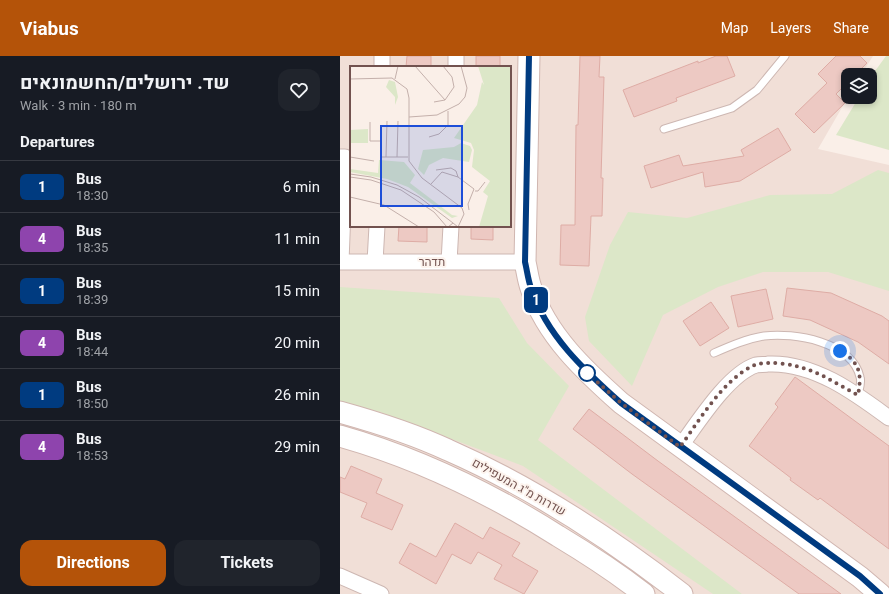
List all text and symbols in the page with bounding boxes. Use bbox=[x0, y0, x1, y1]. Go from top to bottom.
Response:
text: Viabus bbox=[20, 17, 79, 40]
text: Map bbox=[721, 20, 748, 36]
text: Layers bbox=[770, 20, 811, 36]
text: Share bbox=[833, 20, 869, 36]
inset map bbox=[350, 66, 511, 227]
map controls bbox=[841, 68, 877, 104]
button: layers bbox=[841, 68, 877, 104]
button: heart bbox=[278, 69, 320, 111]
text: שד. ירושלים/החשמונאים bbox=[20, 71, 230, 94]
text: Walk · 3 min · 180 m bbox=[20, 98, 137, 113]
text: Departures bbox=[20, 133, 95, 151]
text: Bus bbox=[76, 170, 102, 188]
text: 6 min bbox=[283, 178, 320, 196]
text: 1 bbox=[38, 179, 46, 195]
text: 18:30 bbox=[76, 188, 108, 203]
text: Bus bbox=[76, 222, 102, 240]
text: 11 min bbox=[274, 230, 320, 248]
text: 4 bbox=[38, 231, 46, 247]
text: 18:35 bbox=[76, 240, 108, 255]
street label: תדהר bbox=[419, 255, 445, 269]
text: Bus bbox=[76, 274, 102, 292]
text: 15 min bbox=[274, 282, 320, 300]
text: 1 bbox=[38, 283, 46, 299]
line badge: 1 bbox=[523, 287, 549, 313]
text: 18:39 bbox=[76, 292, 108, 307]
text: 1 bbox=[532, 292, 540, 308]
text: Bus bbox=[76, 326, 102, 344]
text: 20 min bbox=[274, 334, 320, 352]
text: 4 bbox=[38, 335, 46, 351]
your location bbox=[830, 341, 850, 361]
text: 18:44 bbox=[76, 344, 108, 359]
unlabelled marker bbox=[578, 364, 596, 382]
text: Bus bbox=[76, 378, 102, 396]
text: 26 min bbox=[274, 386, 320, 404]
text: 1 bbox=[38, 387, 46, 403]
text: 18:50 bbox=[76, 396, 108, 411]
text: Bus bbox=[76, 430, 102, 448]
text: 29 min bbox=[274, 438, 320, 456]
text: 4 bbox=[38, 439, 46, 455]
text: 18:53 bbox=[76, 448, 108, 463]
street label: שדרות מ"ג המעפילים bbox=[470, 455, 568, 519]
button: Directions bbox=[20, 540, 166, 586]
button: Tickets bbox=[174, 540, 320, 586]

